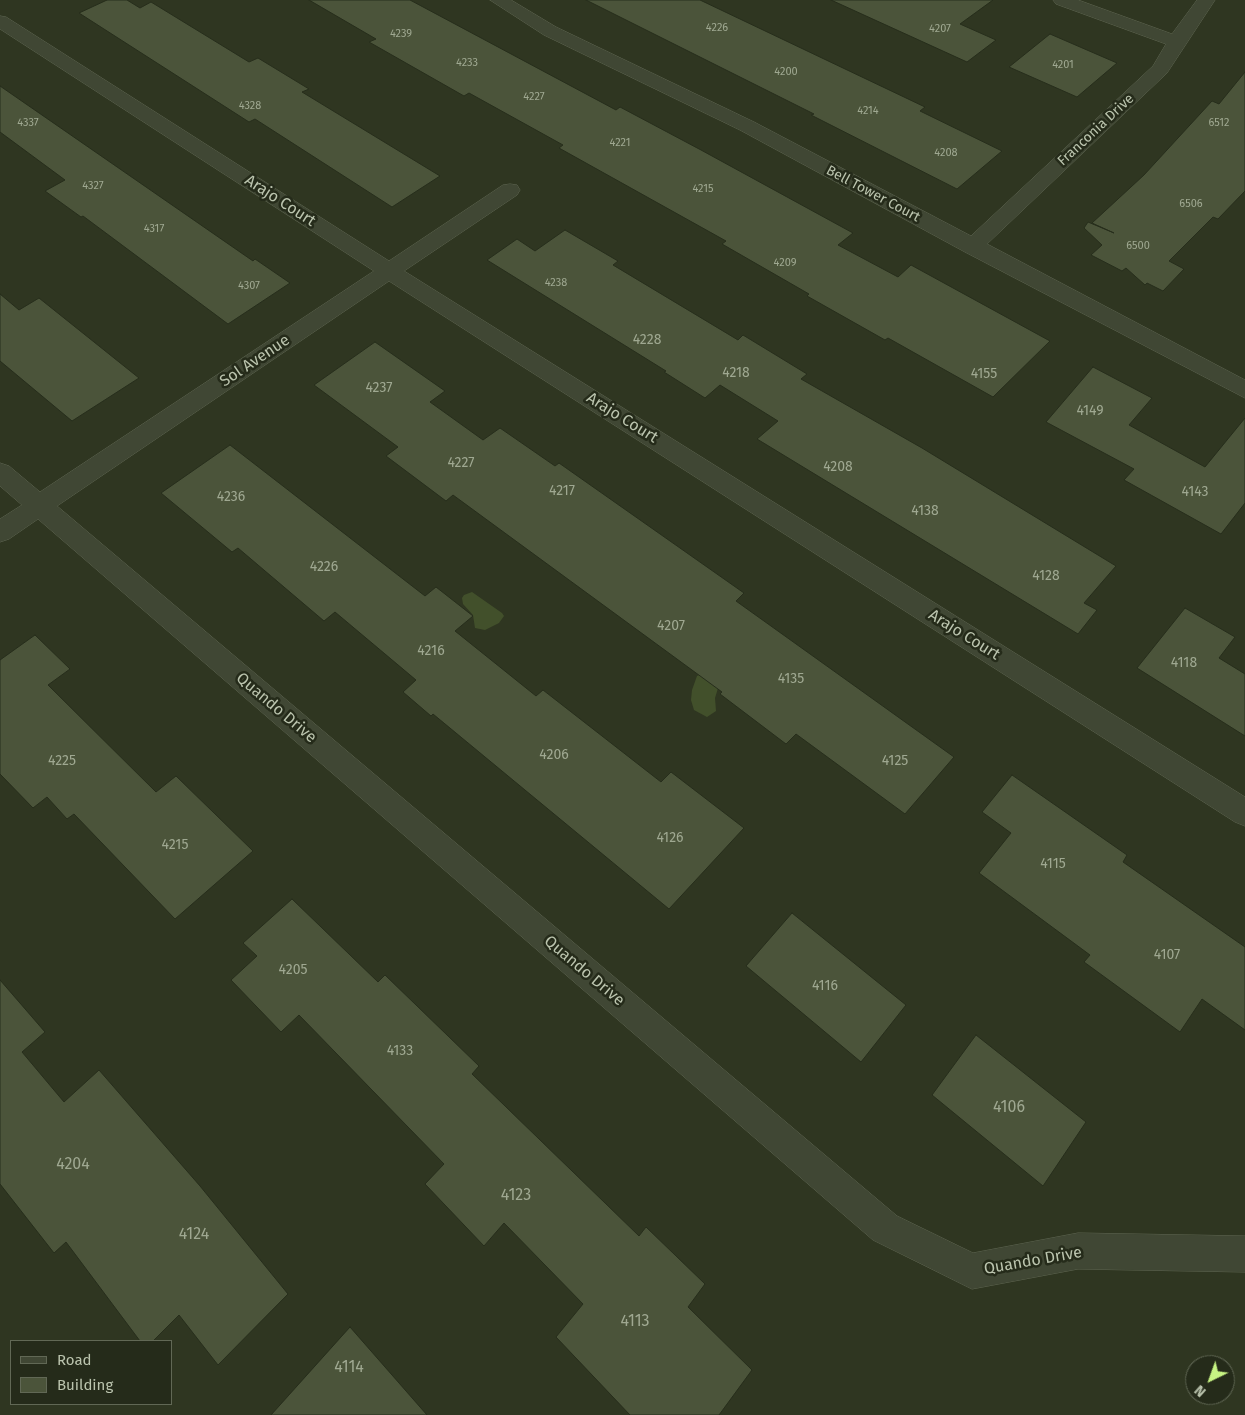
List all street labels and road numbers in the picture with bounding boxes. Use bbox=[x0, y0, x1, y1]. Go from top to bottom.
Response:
street label: Franconia Drive bbox=[1054, 90, 1138, 170]
street label: Bell Tower Court bbox=[823, 162, 923, 226]
street label: Arajo Court bbox=[241, 171, 319, 231]
street label: Sol Avenue bbox=[216, 331, 294, 391]
street label: Arajo Court bbox=[583, 388, 661, 448]
street label: Arajo Court bbox=[925, 605, 1003, 665]
street label: Quando Drive bbox=[232, 669, 320, 747]
street label: Quando Drive bbox=[540, 932, 628, 1010]
street label: Quando Drive bbox=[983, 1243, 1083, 1279]

